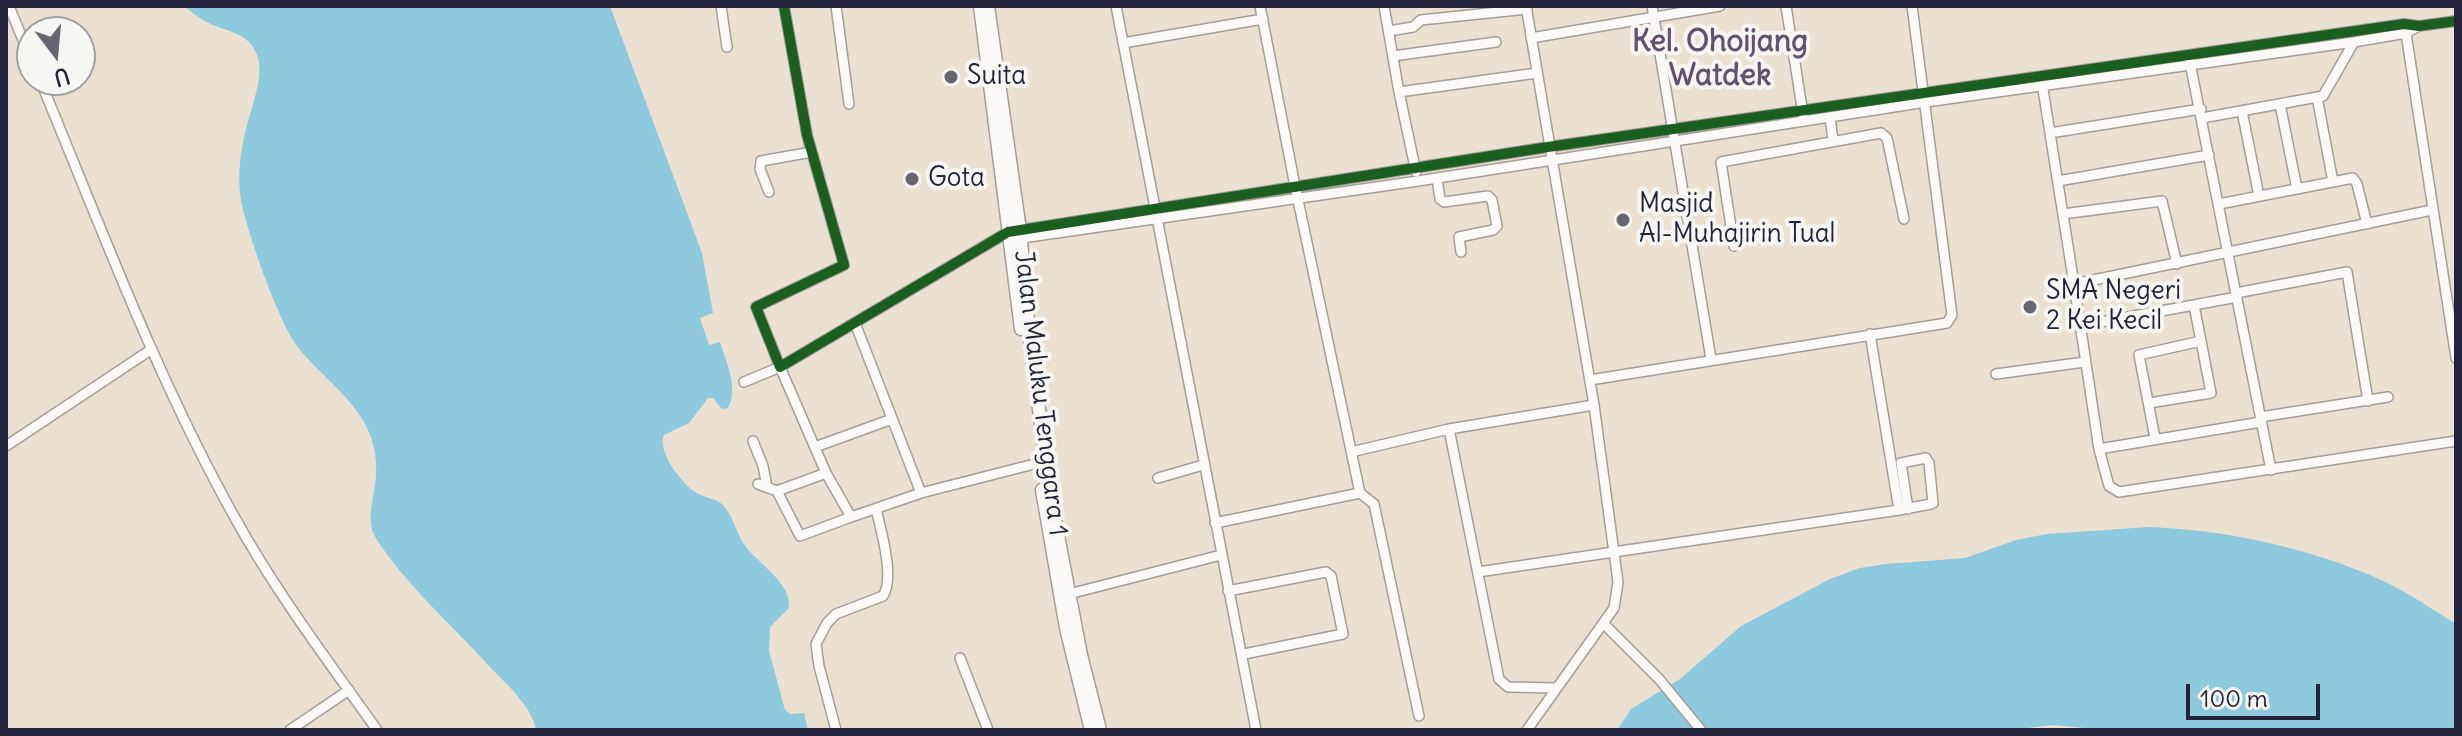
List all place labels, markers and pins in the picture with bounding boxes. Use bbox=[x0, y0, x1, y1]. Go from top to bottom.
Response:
place label: Suita bbox=[967, 61, 1026, 93]
marker: Suita bbox=[942, 68, 960, 86]
place label: Gota bbox=[928, 163, 985, 195]
marker: Gota bbox=[903, 170, 921, 188]
place label: Masjid Al-Muhajirin Tual bbox=[1639, 189, 1835, 250]
marker: Masjid Al-Muhajirin Tual bbox=[1614, 211, 1632, 229]
place label: SMA Negeri 2 Kei Kecil bbox=[2046, 276, 2181, 338]
marker: SMA Negeri 2 Kei Kecil bbox=[2021, 298, 2039, 316]

